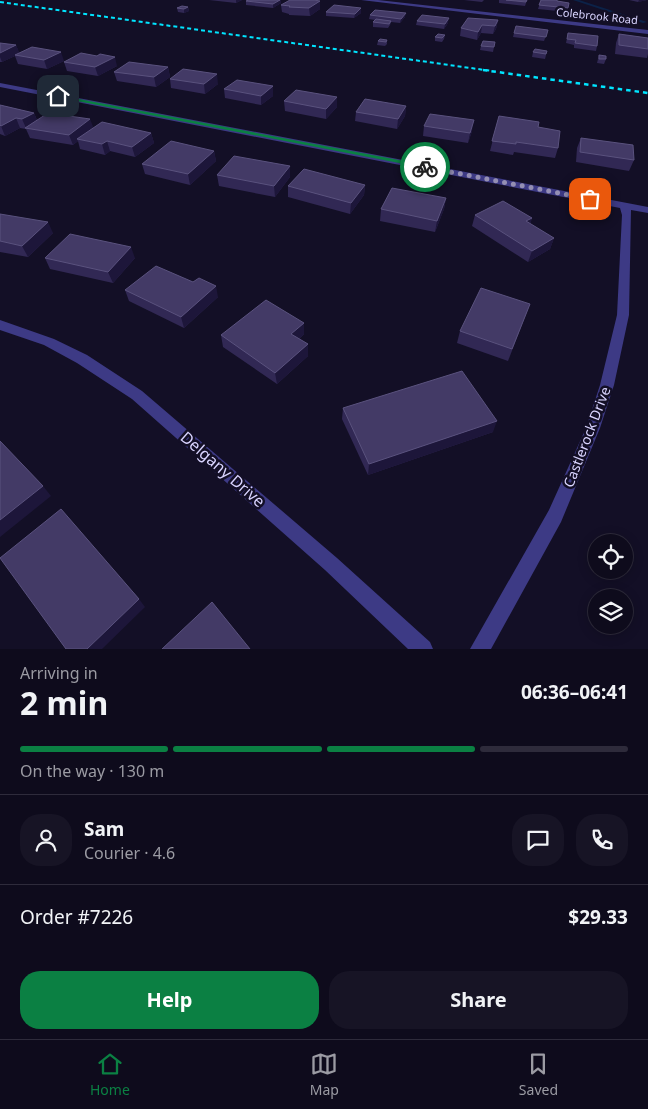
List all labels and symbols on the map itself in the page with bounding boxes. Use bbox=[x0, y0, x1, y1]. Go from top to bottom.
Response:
street label: Colebrook Road bbox=[555, 4, 639, 27]
pin bbox=[37, 75, 79, 117]
courier bbox=[400, 142, 450, 192]
pin bbox=[569, 178, 611, 220]
street label: Castlerock Drive bbox=[559, 384, 615, 490]
street label: Delgany Drive bbox=[176, 426, 270, 512]

